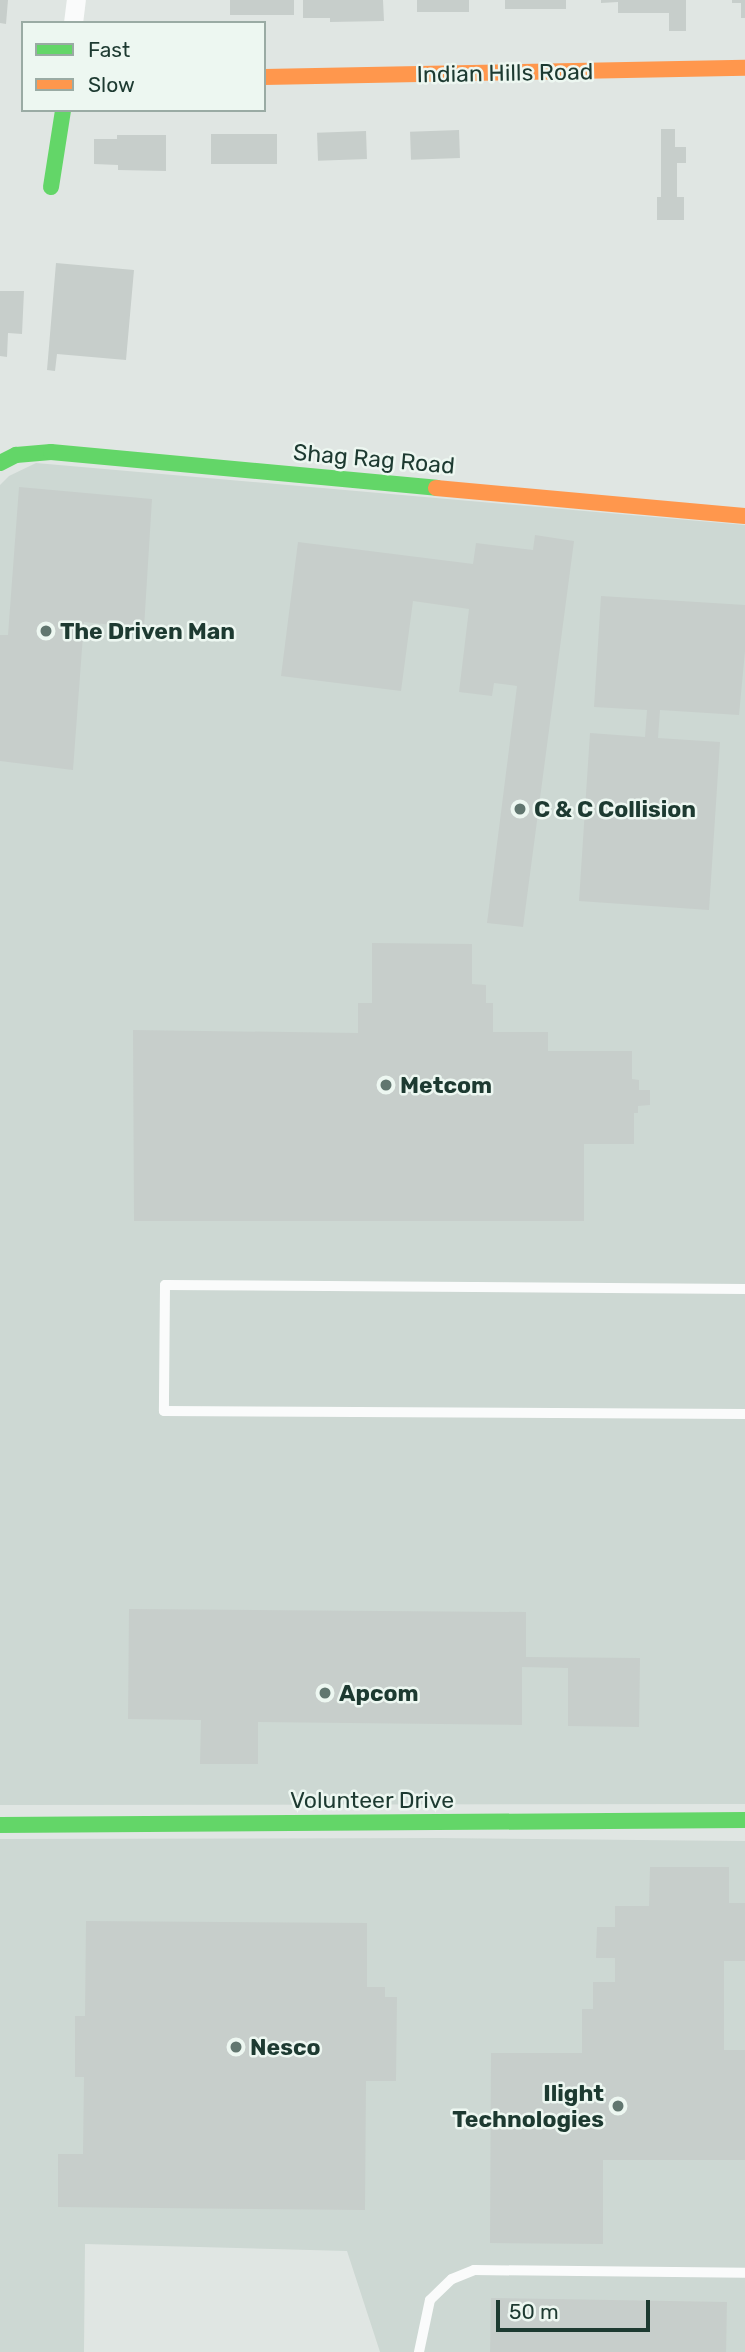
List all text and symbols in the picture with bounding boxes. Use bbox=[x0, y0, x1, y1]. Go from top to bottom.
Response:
legend bbox=[21, 21, 266, 112]
text: Fast bbox=[88, 37, 130, 62]
street label: Indian Hills Road bbox=[416, 58, 594, 88]
text: Slow bbox=[88, 72, 135, 97]
street label: Shag Rag Road bbox=[292, 438, 456, 480]
place label: The Driven Man bbox=[60, 617, 235, 645]
marker: The Driven Man bbox=[38, 623, 54, 639]
place label: C & C Collision bbox=[534, 795, 696, 823]
marker: C & C Collision bbox=[512, 801, 528, 817]
place label: Metcom bbox=[400, 1071, 492, 1099]
marker: Metcom bbox=[378, 1077, 394, 1093]
place label: Apcom bbox=[339, 1679, 419, 1707]
marker: Apcom bbox=[317, 1685, 333, 1701]
street label: Volunteer Drive bbox=[290, 1786, 454, 1814]
place label: Nesco bbox=[250, 2033, 321, 2061]
marker: Nesco bbox=[228, 2039, 244, 2055]
place label: Ilight Technologies bbox=[452, 2079, 604, 2133]
marker: Ilight Technologies bbox=[610, 2098, 626, 2114]
scale bar bbox=[500, 2286, 654, 2330]
text: 50 m bbox=[509, 2299, 559, 2324]

